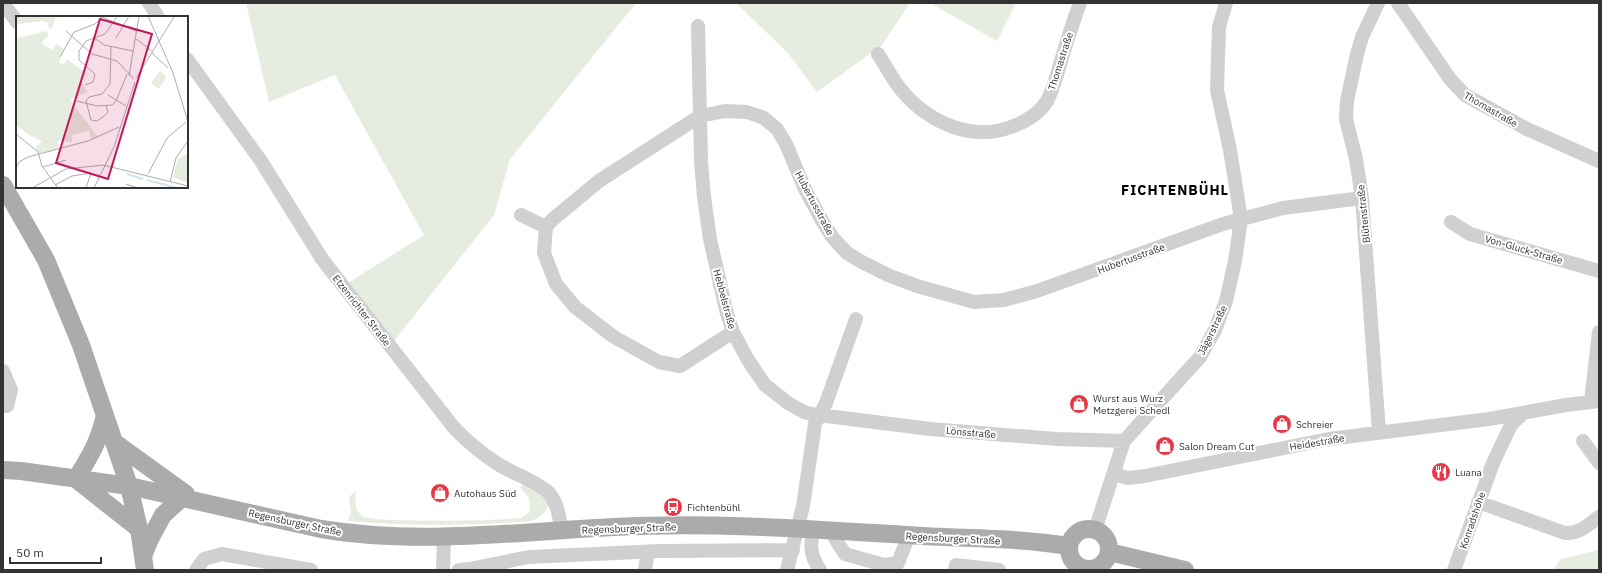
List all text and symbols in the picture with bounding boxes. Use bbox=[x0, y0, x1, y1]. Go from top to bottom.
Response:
inset map bbox=[16, 16, 188, 188]
street label: Thomastraße bbox=[1045, 30, 1076, 92]
street label: Thomastraße bbox=[1461, 89, 1521, 130]
street label: Hubertusstraße bbox=[792, 169, 837, 238]
district label: FICHTENBÜHL bbox=[1121, 181, 1229, 199]
street label: Blütenstraße bbox=[1354, 184, 1373, 244]
street label: Von-Gluck-Straße bbox=[1483, 232, 1565, 267]
street label: Hubertusstraße bbox=[1096, 240, 1167, 277]
street label: Hebbelstraße bbox=[710, 268, 739, 331]
street label: Etzenrichter Straße bbox=[330, 272, 394, 349]
street label: Jägerstraße bbox=[1195, 303, 1230, 357]
place label: Wurst aus Wurz Metzgerei Schedl bbox=[1093, 392, 1170, 417]
shop icon: Wurst aus Wurz Metzgerei Schedl bbox=[1068, 393, 1090, 415]
shop icon: Schreier bbox=[1271, 413, 1293, 435]
place label: Schreier bbox=[1296, 418, 1334, 431]
street label: Lönsstraße bbox=[945, 424, 997, 441]
street label: Heidestraße bbox=[1289, 431, 1346, 454]
shop icon: Salon Dream Cut bbox=[1154, 435, 1176, 457]
place label: Salon Dream Cut bbox=[1179, 440, 1255, 453]
restaurant icon: Luana bbox=[1430, 461, 1452, 483]
place label: Luana bbox=[1455, 466, 1483, 479]
shop icon: Autohaus Süd bbox=[429, 482, 451, 504]
place label: Autohaus Süd bbox=[454, 487, 516, 500]
street label: Konradshöhe bbox=[1457, 489, 1488, 550]
bus stop icon: Fichtenbühl bbox=[662, 496, 684, 518]
place label: Fichtenbühl bbox=[687, 501, 741, 514]
street label: Regensburger Straße bbox=[247, 506, 343, 539]
street label: Regensburger Straße bbox=[581, 520, 677, 537]
street label: Regensburger Straße bbox=[905, 530, 1001, 547]
scale bar bbox=[10, 539, 101, 565]
text: 50 m bbox=[16, 545, 44, 560]

